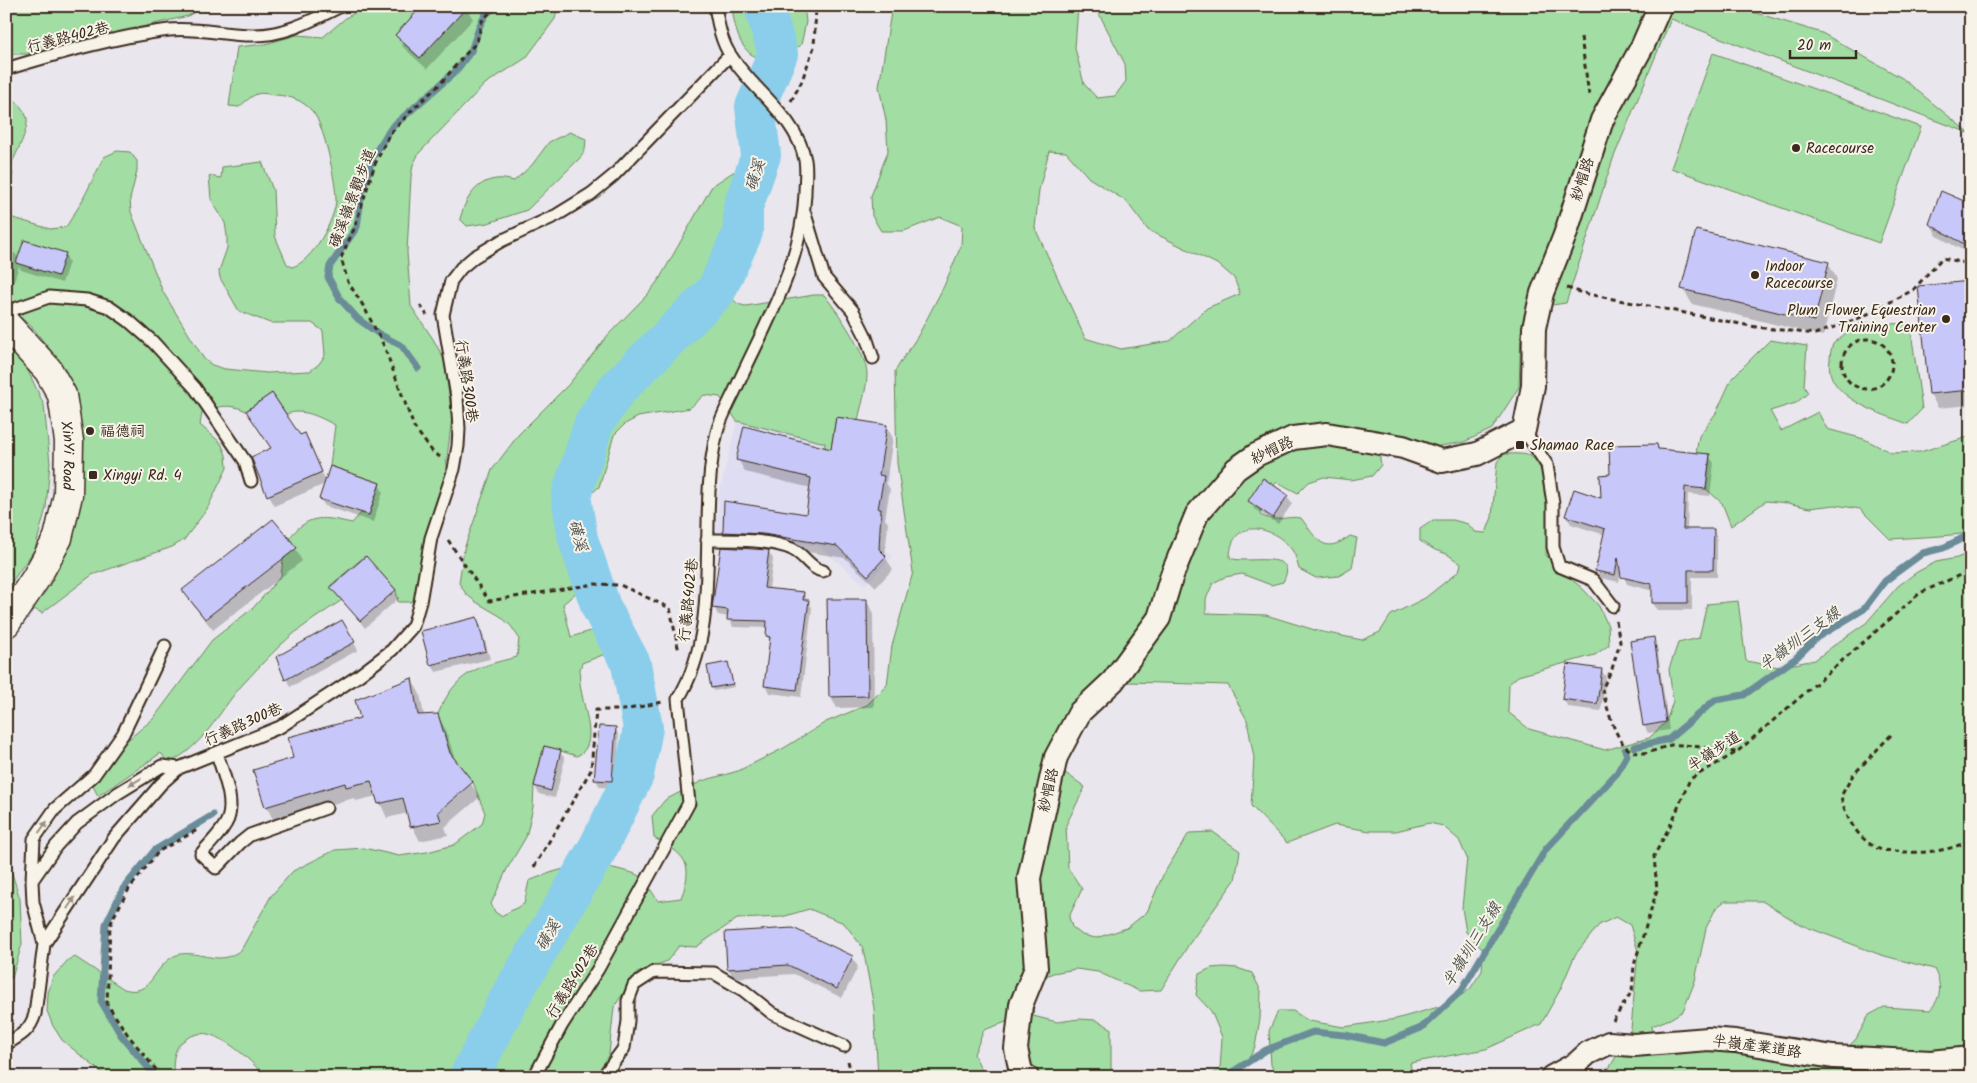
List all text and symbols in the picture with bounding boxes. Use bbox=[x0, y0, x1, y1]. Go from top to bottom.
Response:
street label: 行義路402巷 bbox=[24, 16, 112, 60]
scale bar bbox=[1790, 28, 1856, 60]
text: 20 m bbox=[1797, 34, 1831, 58]
place label: Racecourse bbox=[1806, 137, 1874, 161]
marker: Racecourse bbox=[1790, 142, 1802, 154]
street label: 磺溪嶺景觀步道 bbox=[323, 145, 383, 252]
street label: 紗帽路 bbox=[1565, 154, 1601, 204]
water label: 磺溪 bbox=[739, 155, 773, 195]
place label: Indoor Racecourse bbox=[1765, 255, 1833, 296]
marker: Indoor Racecourse bbox=[1749, 269, 1761, 281]
place label: Plum Flower Equestrian Training Center bbox=[1787, 299, 1937, 340]
marker: Plum Flower Equestrian Training Center bbox=[1940, 313, 1952, 325]
street label: 行義路300巷 bbox=[448, 338, 484, 424]
street label: XinYi Road bbox=[53, 419, 80, 491]
place label: 福德祠 bbox=[100, 420, 145, 444]
marker: 福德祠 bbox=[84, 425, 96, 437]
street label: 紗帽路 bbox=[1247, 431, 1298, 471]
place label: Shamao Race bbox=[1530, 434, 1614, 458]
marker: Shamao Race bbox=[1514, 439, 1526, 451]
place label: Xingyi Rd. 4 bbox=[103, 464, 182, 488]
marker: Xingyi Rd. 4 bbox=[87, 469, 99, 481]
water label: 磺溪 bbox=[562, 517, 594, 555]
street label: 行義路402巷 bbox=[673, 557, 705, 643]
water label: 半嶺圳三支線 bbox=[1754, 600, 1847, 678]
street label: 行義路300巷 bbox=[200, 697, 286, 753]
street label: 半嶺步道 bbox=[1683, 725, 1746, 778]
street label: 紗帽路 bbox=[1032, 766, 1066, 815]
one-way arrow bbox=[128, 778, 142, 787]
one-way arrow bbox=[38, 820, 48, 834]
one-way arrow bbox=[66, 896, 75, 910]
water label: 半嶺圳三支線 bbox=[1436, 897, 1509, 992]
water label: 磺溪 bbox=[529, 915, 568, 956]
street label: 行義路402巷 bbox=[540, 939, 605, 1024]
street label: 半嶺產業道路 bbox=[1711, 1029, 1803, 1065]

